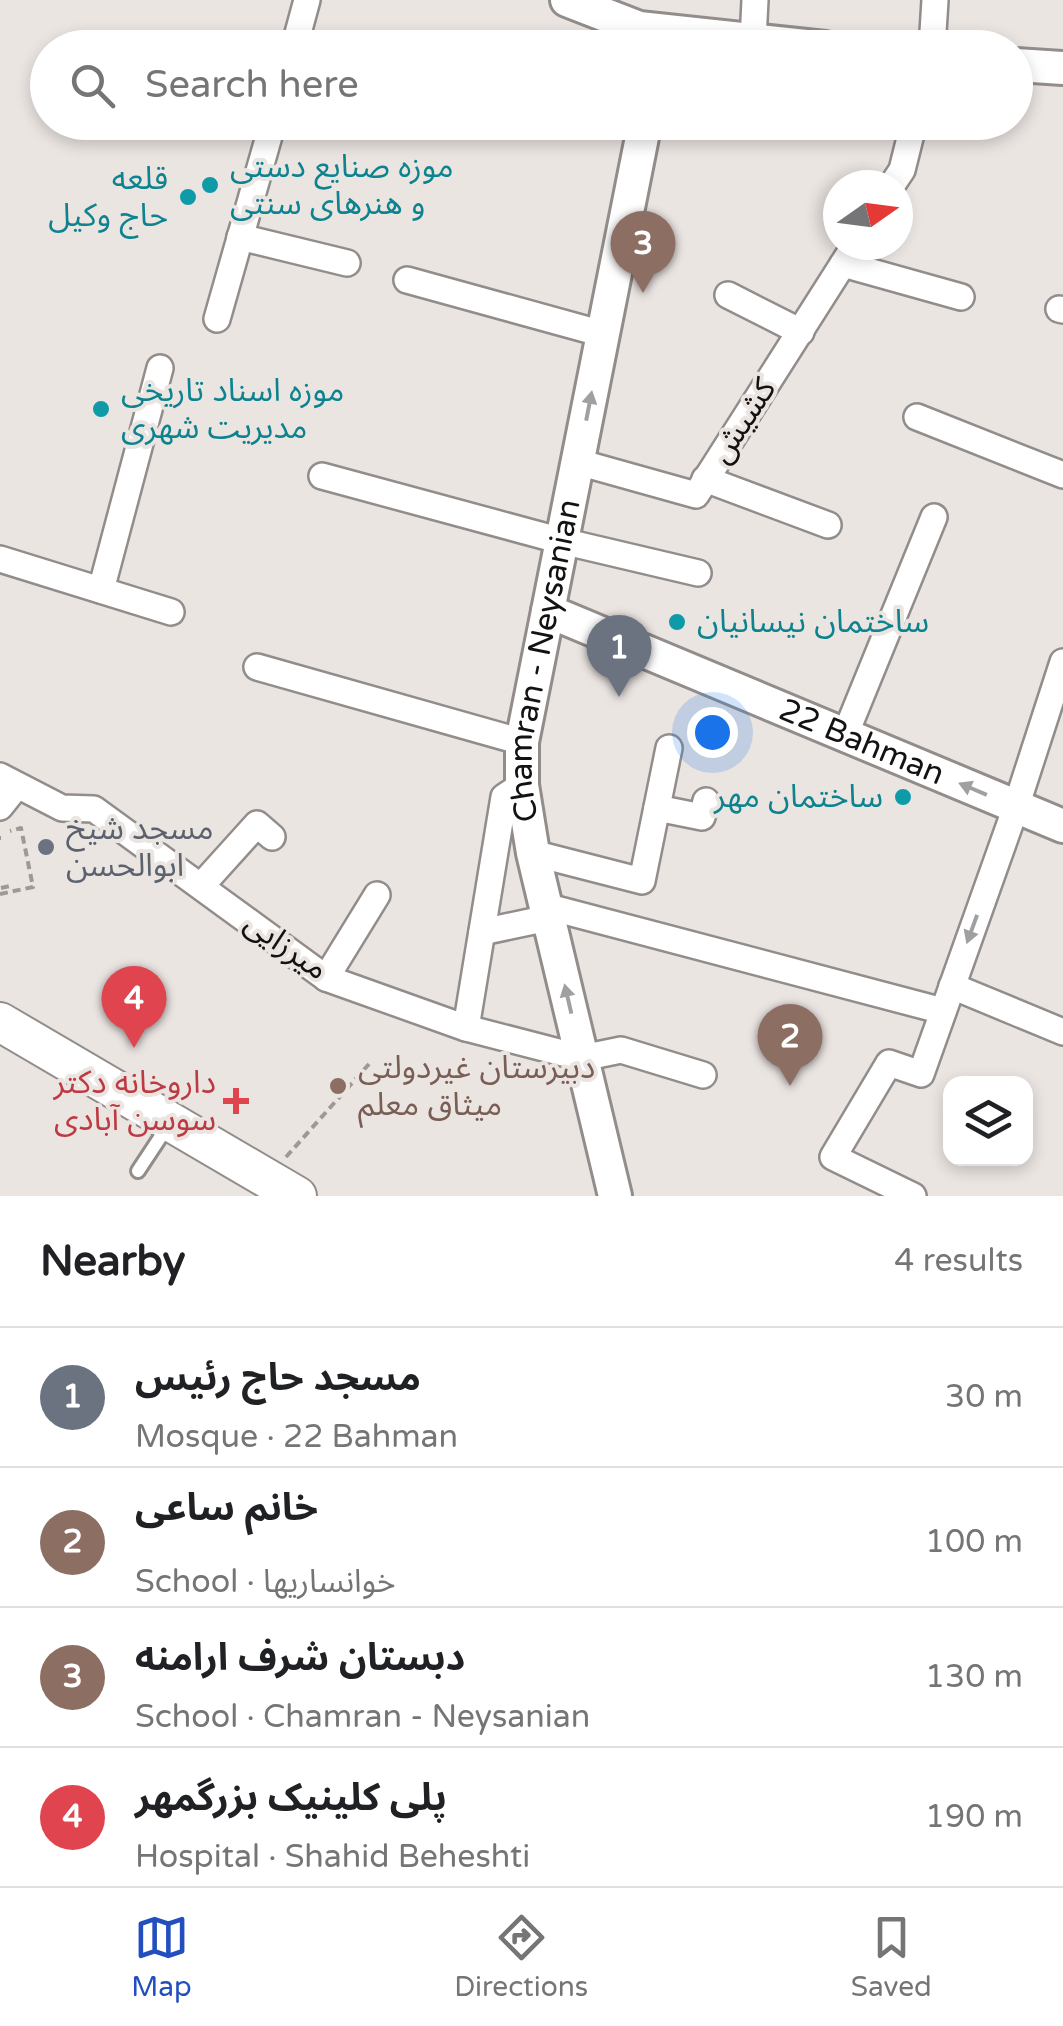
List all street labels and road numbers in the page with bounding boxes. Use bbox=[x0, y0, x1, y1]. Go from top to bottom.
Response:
street label: کشیش bbox=[702, 371, 785, 470]
street label: Chamran - Neysanian bbox=[503, 496, 589, 825]
street label: 22 Bahman bbox=[774, 691, 950, 793]
street label: میرزایی bbox=[237, 904, 335, 988]

